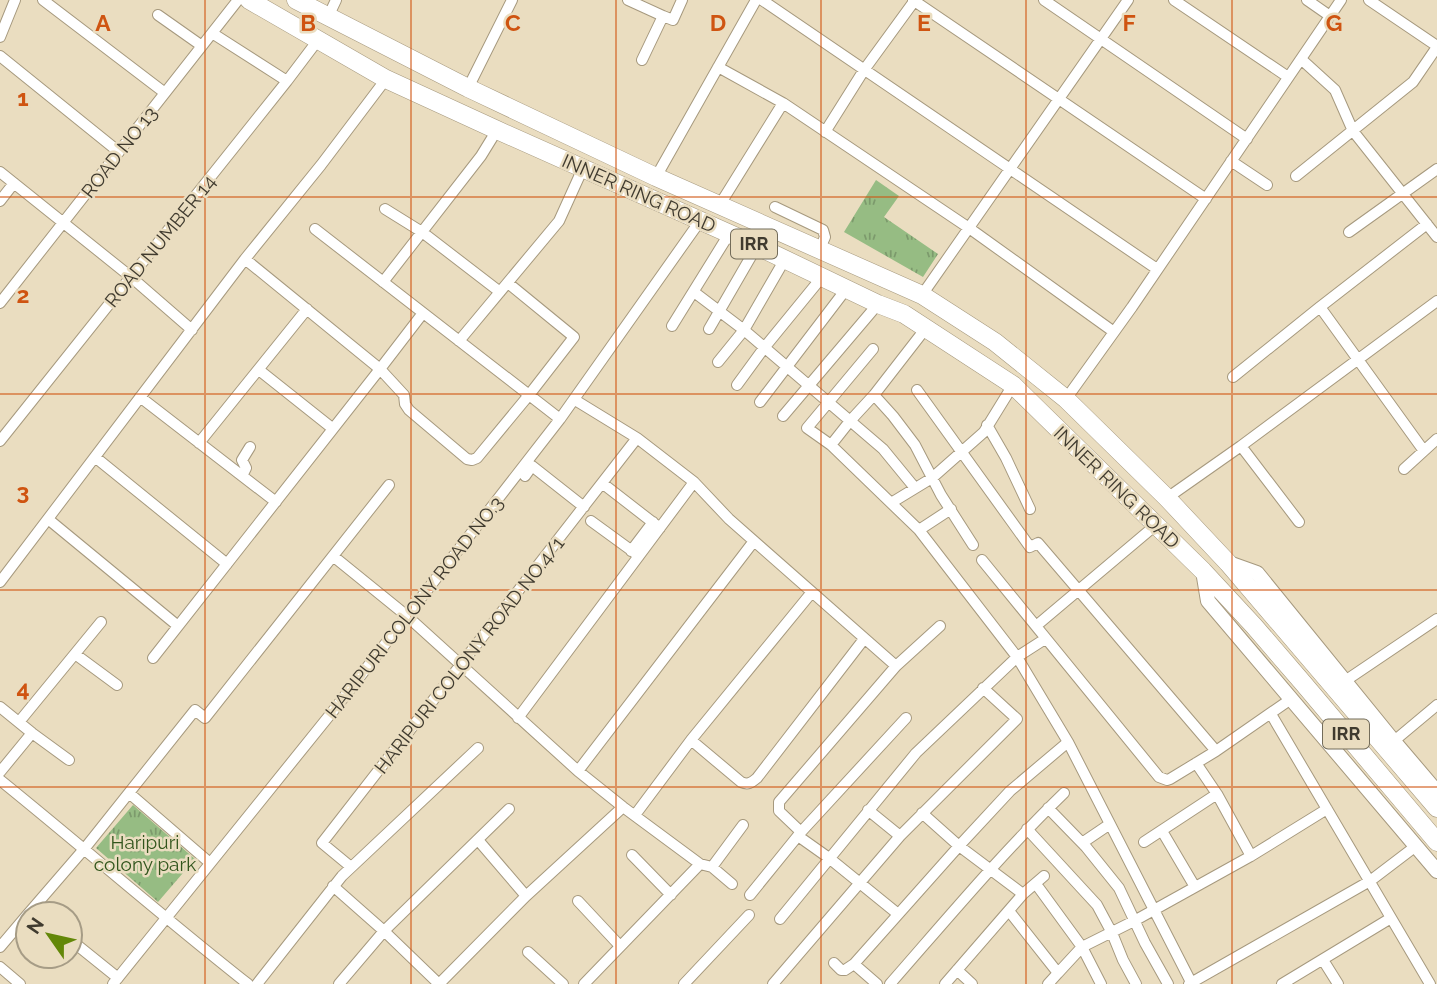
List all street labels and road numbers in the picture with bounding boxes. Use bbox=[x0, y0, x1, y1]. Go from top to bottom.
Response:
street label: ROAD NO 13 bbox=[77, 102, 161, 202]
street label: INNER RING ROAD bbox=[559, 149, 719, 237]
street label: ROAD NUMBER 14 bbox=[100, 171, 220, 311]
road number: IRR bbox=[731, 230, 777, 258]
street label: INNER RING ROAD bbox=[1050, 422, 1184, 552]
street label: HARIPURI COLONY ROAD NO.3 bbox=[321, 492, 507, 722]
street label: HARIPURI COLONY ROAD NO.4/1 bbox=[370, 532, 568, 778]
road number: IRR bbox=[1323, 720, 1369, 748]

